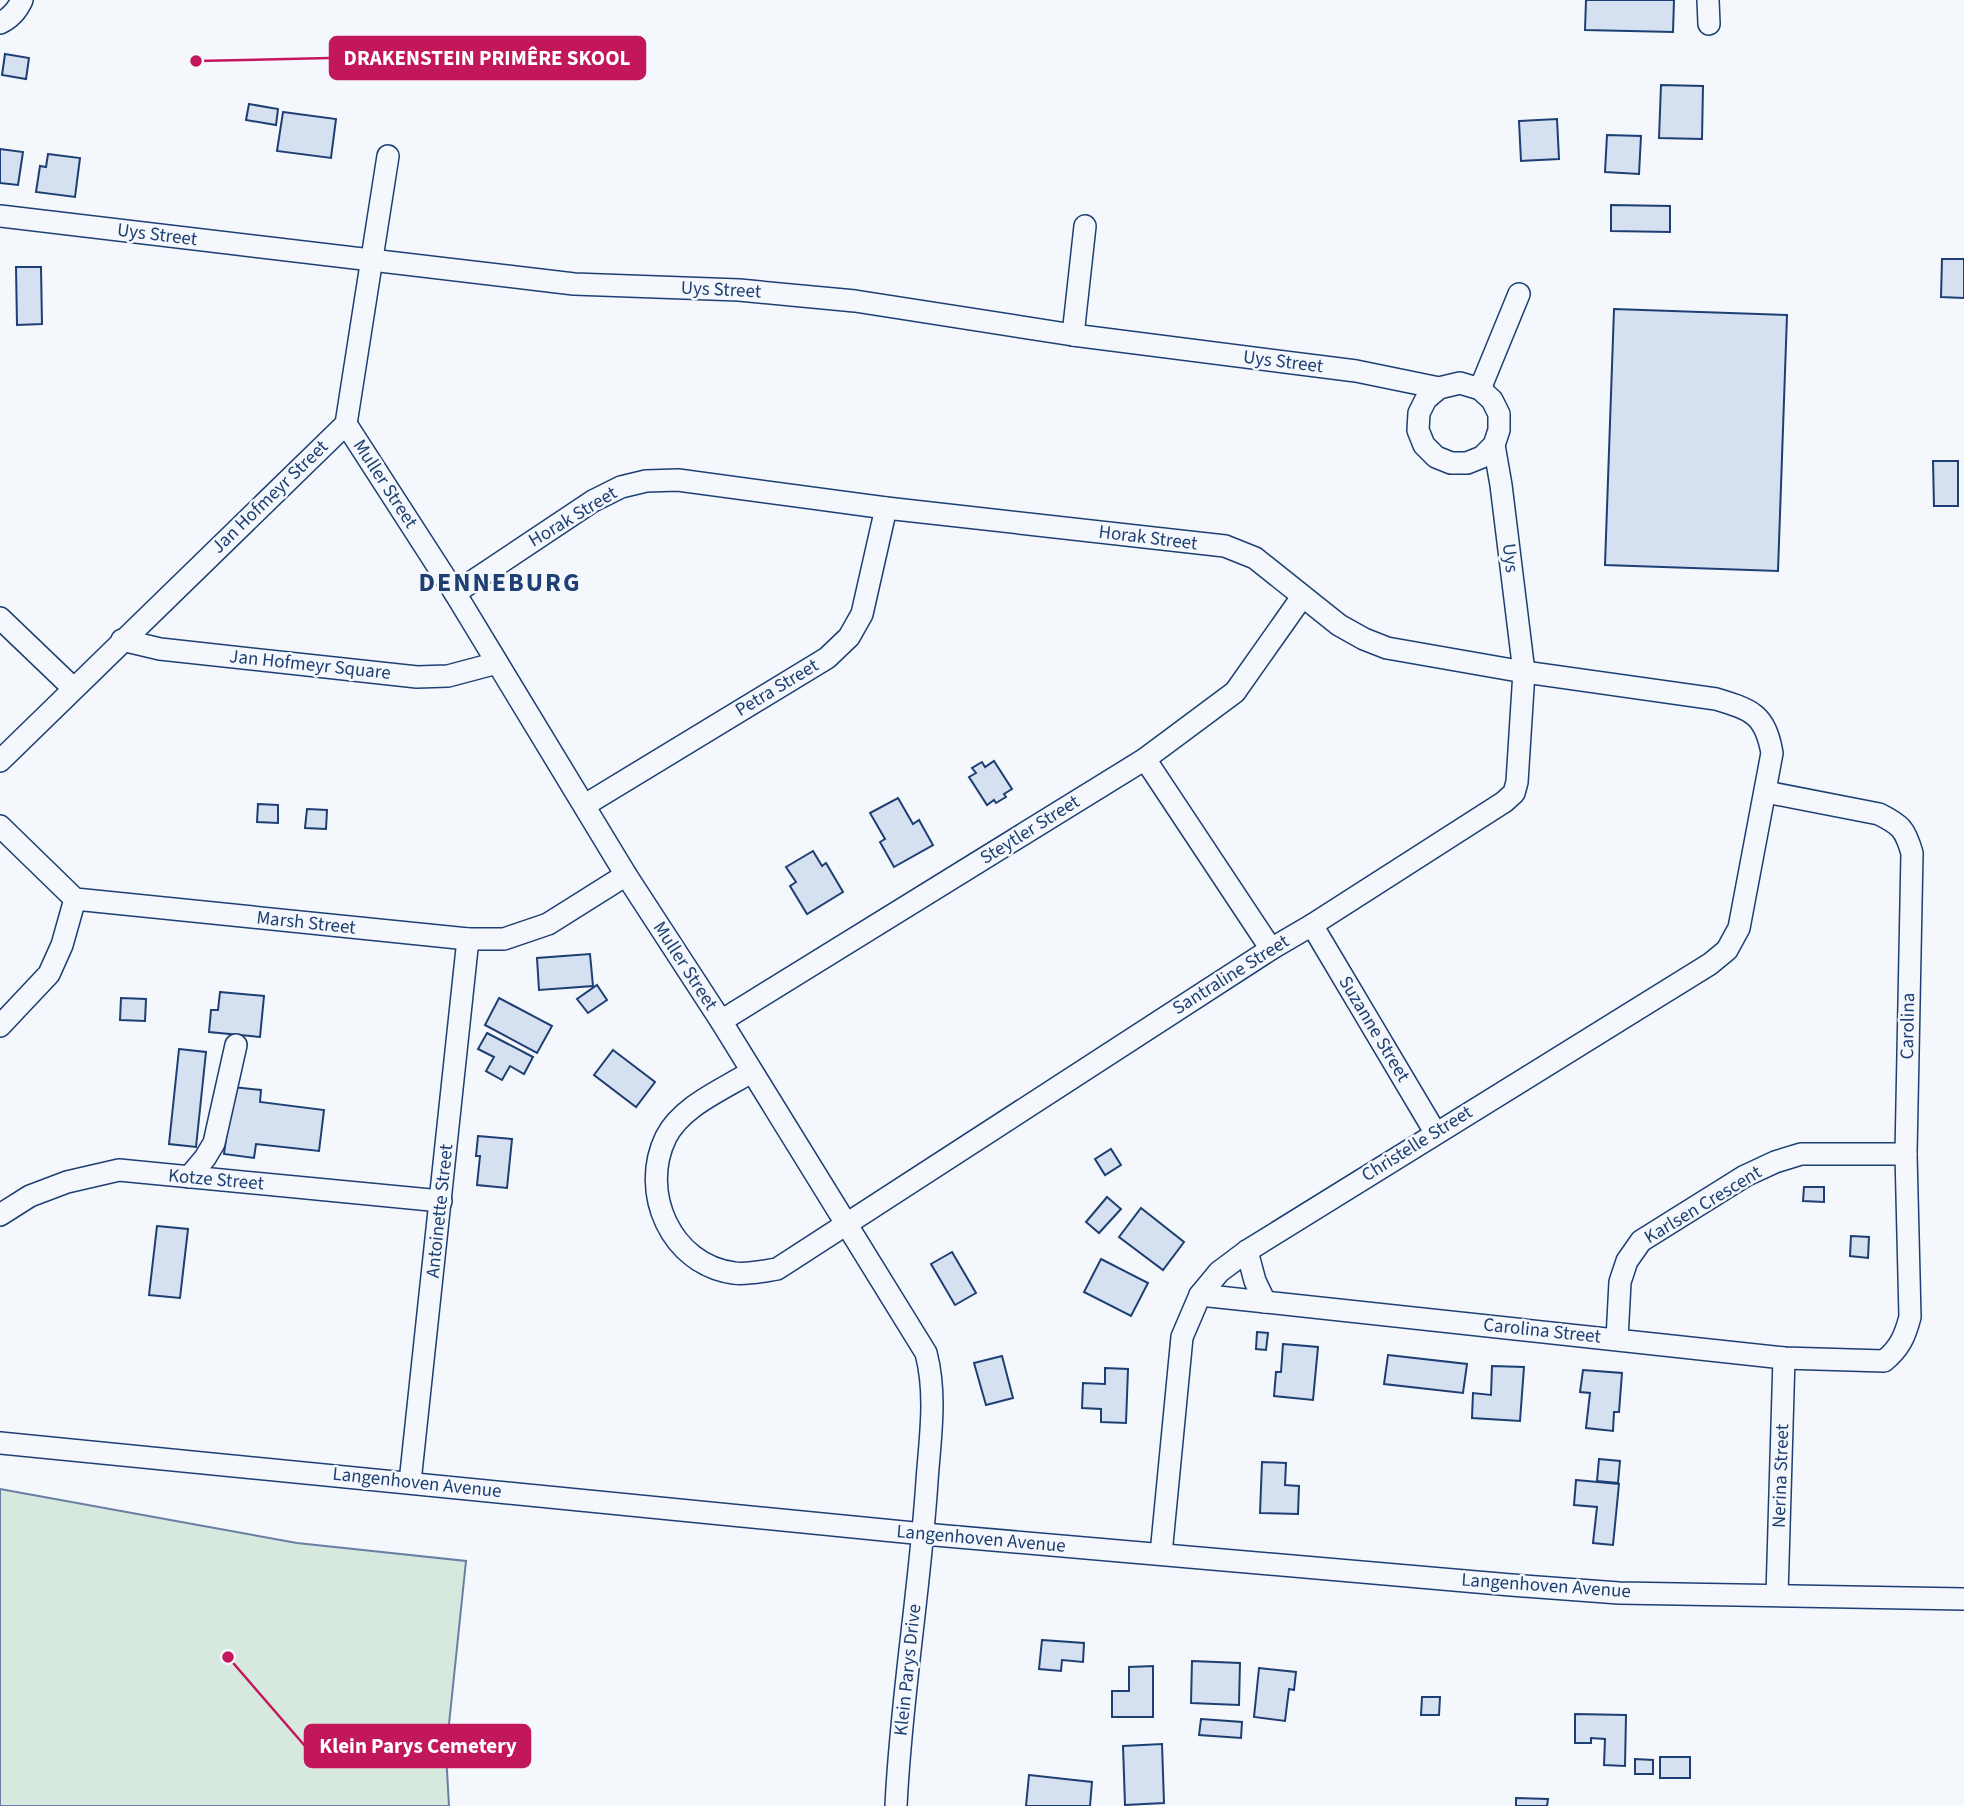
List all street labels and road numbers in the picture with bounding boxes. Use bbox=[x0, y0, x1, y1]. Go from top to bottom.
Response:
street label: Uys Street bbox=[115, 217, 199, 253]
street label: Uys Street bbox=[680, 274, 762, 306]
street label: Uys Street bbox=[1241, 344, 1325, 380]
street label: Jan Hofmeyr Street bbox=[206, 434, 335, 560]
street label: Muller Street bbox=[346, 434, 424, 534]
street label: Horak Street bbox=[524, 480, 623, 554]
street label: Horak Street bbox=[1097, 519, 1199, 558]
street label: Uys bbox=[1495, 542, 1525, 574]
street label: Jan Hofmeyr Square bbox=[228, 643, 392, 687]
street label: Petra Street bbox=[730, 652, 824, 724]
street label: Steytler Street bbox=[975, 788, 1086, 871]
street label: Marsh Street bbox=[255, 904, 358, 942]
street label: Muller Street bbox=[646, 916, 724, 1016]
street label: Santraline Street bbox=[1167, 928, 1295, 1022]
street label: Suzanne Street bbox=[1332, 971, 1417, 1088]
street label: Carolina bbox=[1894, 992, 1922, 1060]
street label: Christelle Street bbox=[1356, 1099, 1478, 1189]
street label: Antoinette Street bbox=[420, 1142, 461, 1279]
street label: Karlsen Crescent bbox=[1639, 1159, 1767, 1251]
street label: Kotze Street bbox=[167, 1162, 266, 1198]
street label: Carolina Street bbox=[1482, 1311, 1603, 1351]
street label: Nerina Street bbox=[1766, 1423, 1796, 1529]
street label: Langenhoven Avenue bbox=[331, 1461, 503, 1505]
street label: Langenhoven Avenue bbox=[895, 1518, 1067, 1560]
street label: Langenhoven Avenue bbox=[1460, 1567, 1632, 1605]
street label: Klein Parys Drive bbox=[888, 1603, 928, 1737]

